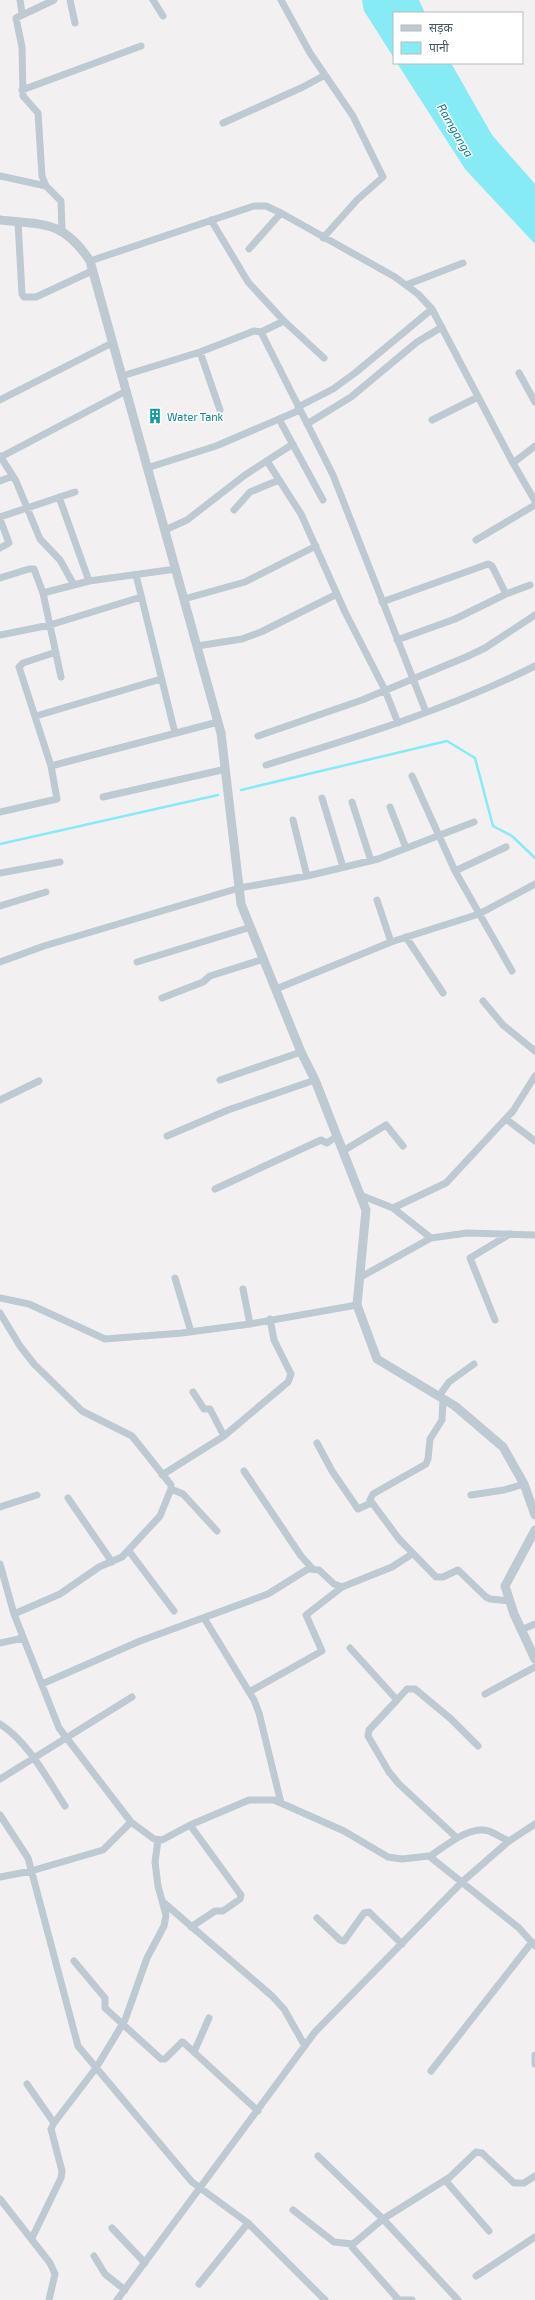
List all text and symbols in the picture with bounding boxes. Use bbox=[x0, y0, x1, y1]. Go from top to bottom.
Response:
legend bbox=[393, 12, 523, 64]
text: सड़क bbox=[429, 20, 454, 35]
text: पानी bbox=[429, 40, 450, 54]
water label: Ramganga bbox=[435, 101, 477, 159]
building icon: Water Tank bbox=[146, 407, 164, 425]
place label: Water Tank bbox=[167, 410, 224, 423]

